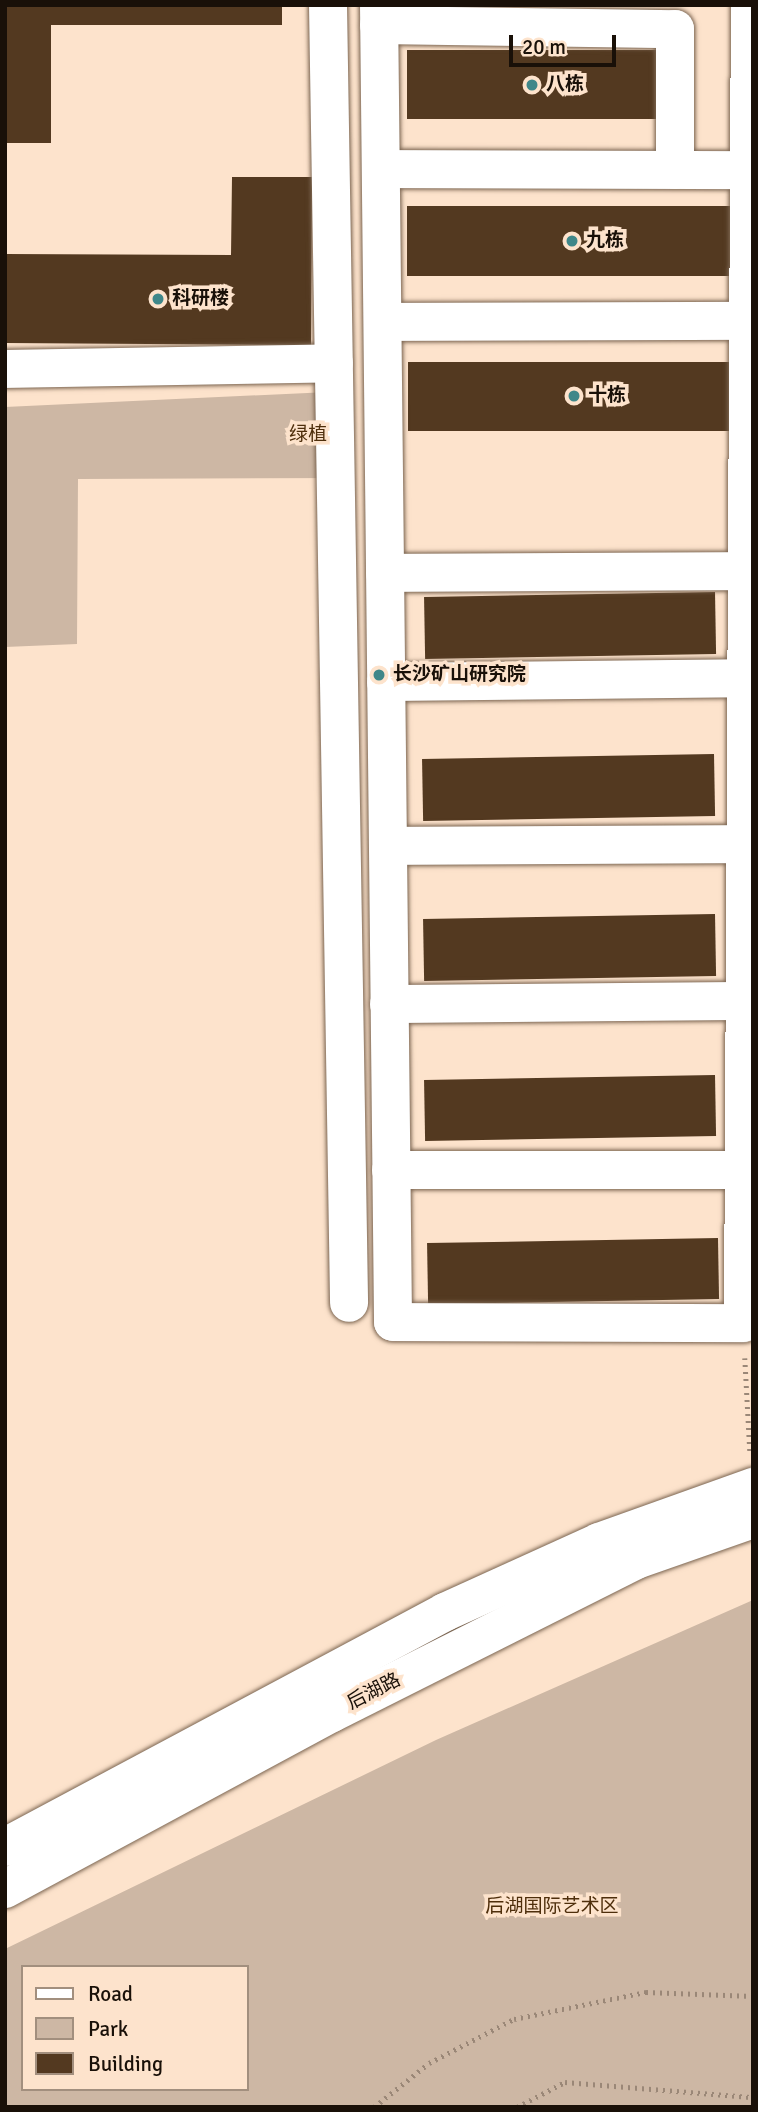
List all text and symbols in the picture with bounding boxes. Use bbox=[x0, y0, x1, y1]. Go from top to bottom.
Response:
scale bar bbox=[513, 21, 620, 65]
text: 20 m bbox=[522, 34, 566, 60]
place label: 八栋 bbox=[546, 74, 584, 96]
marker: 八栋 bbox=[524, 77, 540, 93]
place label: 九栋 bbox=[586, 230, 624, 252]
marker: 九栋 bbox=[564, 233, 580, 249]
place label: 科研楼 bbox=[172, 288, 229, 310]
marker: 科研楼 bbox=[150, 291, 166, 307]
place label: 十栋 bbox=[588, 385, 626, 407]
marker: 十栋 bbox=[566, 388, 582, 404]
park label: 绿植 bbox=[289, 424, 327, 446]
place label: 长沙矿山研究院 bbox=[393, 664, 526, 686]
marker: 长沙矿山研究院 bbox=[371, 667, 387, 683]
street label: 后湖路 bbox=[343, 1669, 405, 1715]
park label: 后湖国际艺术区 bbox=[486, 1896, 618, 1918]
legend bbox=[21, 1965, 248, 2091]
text: Road bbox=[88, 1981, 133, 2007]
text: Park bbox=[88, 2016, 128, 2042]
text: Building bbox=[88, 2051, 163, 2077]

